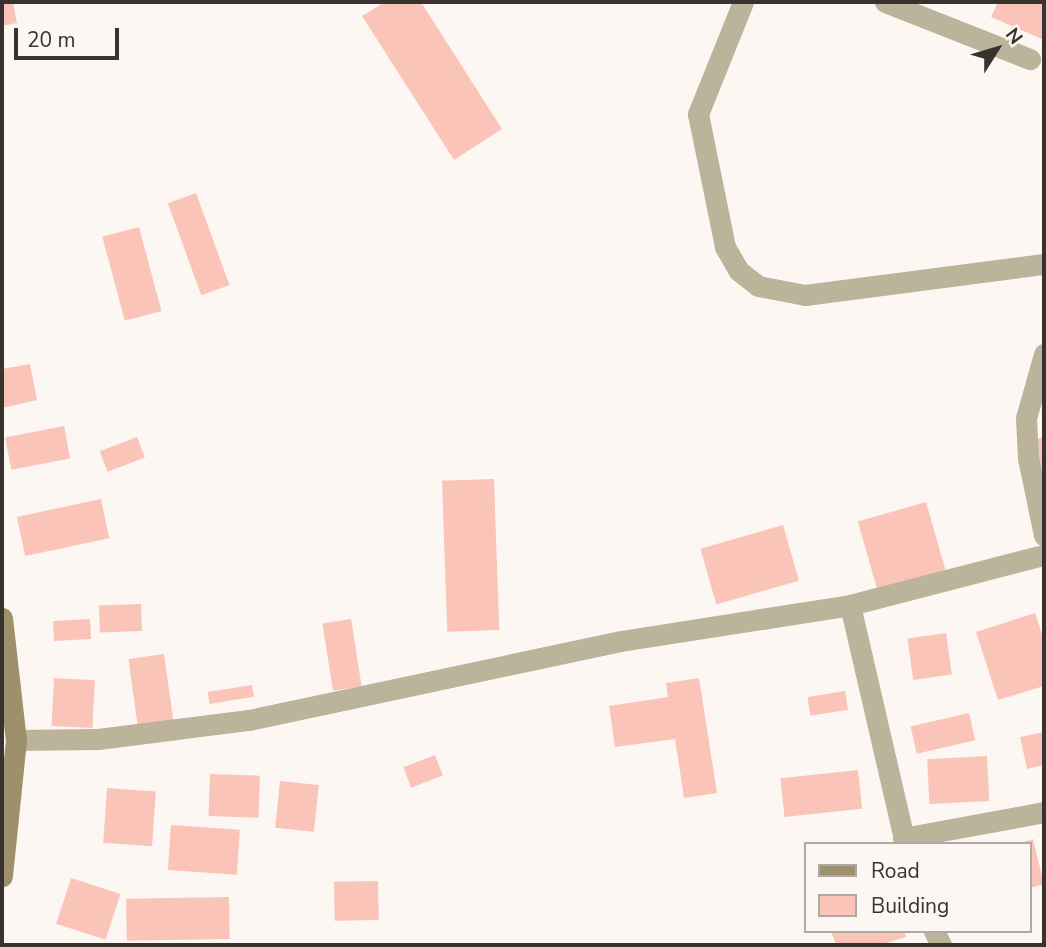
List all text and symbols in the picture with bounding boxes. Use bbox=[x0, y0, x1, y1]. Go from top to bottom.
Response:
scale bar bbox=[18, 14, 122, 58]
north arrow bbox=[962, 14, 1032, 84]
text: N bbox=[999, 23, 1028, 50]
text: 20 m bbox=[27, 26, 76, 54]
legend bbox=[804, 842, 1032, 933]
text: Road bbox=[871, 857, 920, 885]
text: Building bbox=[871, 892, 949, 920]

